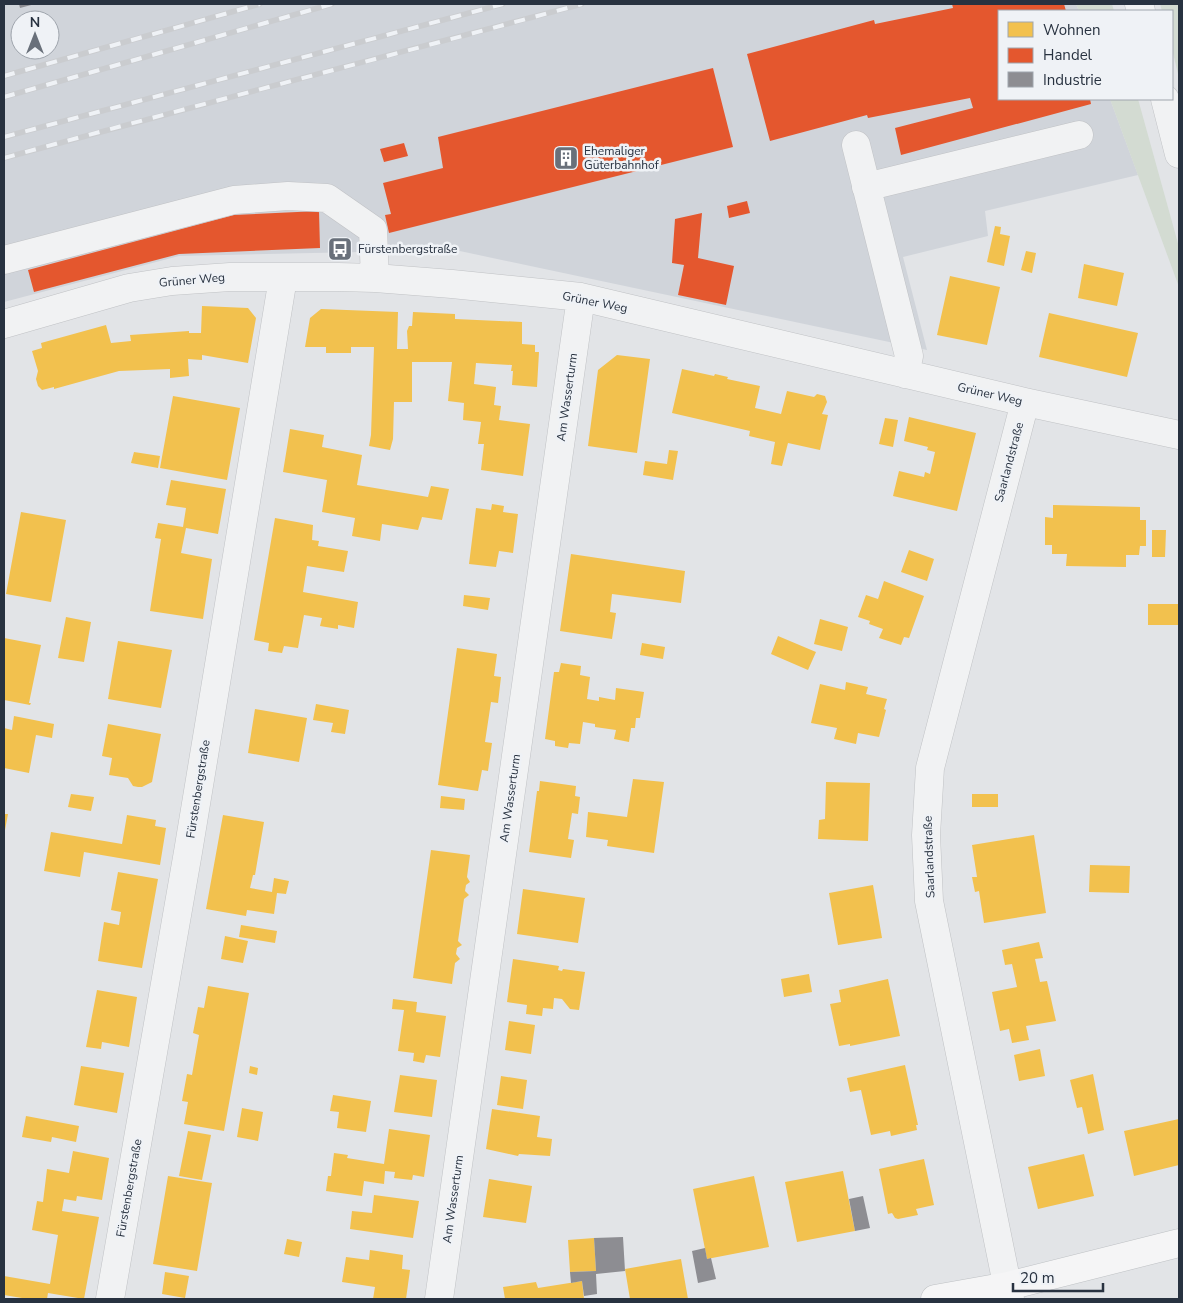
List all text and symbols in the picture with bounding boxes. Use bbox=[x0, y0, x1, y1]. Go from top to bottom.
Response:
north arrow bbox=[10, 10, 60, 60]
legend bbox=[998, 10, 1173, 100]
text: N bbox=[30, 13, 40, 32]
text: Wohnen bbox=[1043, 20, 1101, 40]
text: Handel bbox=[1043, 45, 1093, 65]
text: Industrie bbox=[1043, 70, 1102, 90]
place label: Ehemaliger Güterbahnhof bbox=[584, 143, 660, 173]
building icon: Ehemaliger Güterbahnhof bbox=[553, 145, 579, 171]
bus stop icon: Fürstenbergstraße bbox=[327, 236, 353, 262]
place label: Fürstenbergstraße bbox=[358, 241, 457, 257]
street label: Grüner Weg bbox=[158, 269, 226, 291]
street label: Grüner Weg bbox=[561, 288, 629, 316]
street label: Am Wasserturm bbox=[553, 352, 581, 442]
street label: Grüner Weg bbox=[956, 379, 1024, 409]
street label: Saarlandstraße bbox=[991, 420, 1027, 504]
street label: Fürstenbergstraße bbox=[182, 739, 214, 839]
street label: Am Wasserturm bbox=[496, 753, 524, 843]
street label: Saarlandstraße bbox=[920, 816, 938, 898]
street label: Fürstenbergstraße bbox=[112, 1138, 146, 1238]
street label: Am Wasserturm bbox=[439, 1154, 467, 1244]
scale bar bbox=[1013, 1260, 1103, 1292]
text: 20 m bbox=[1020, 1268, 1055, 1288]

